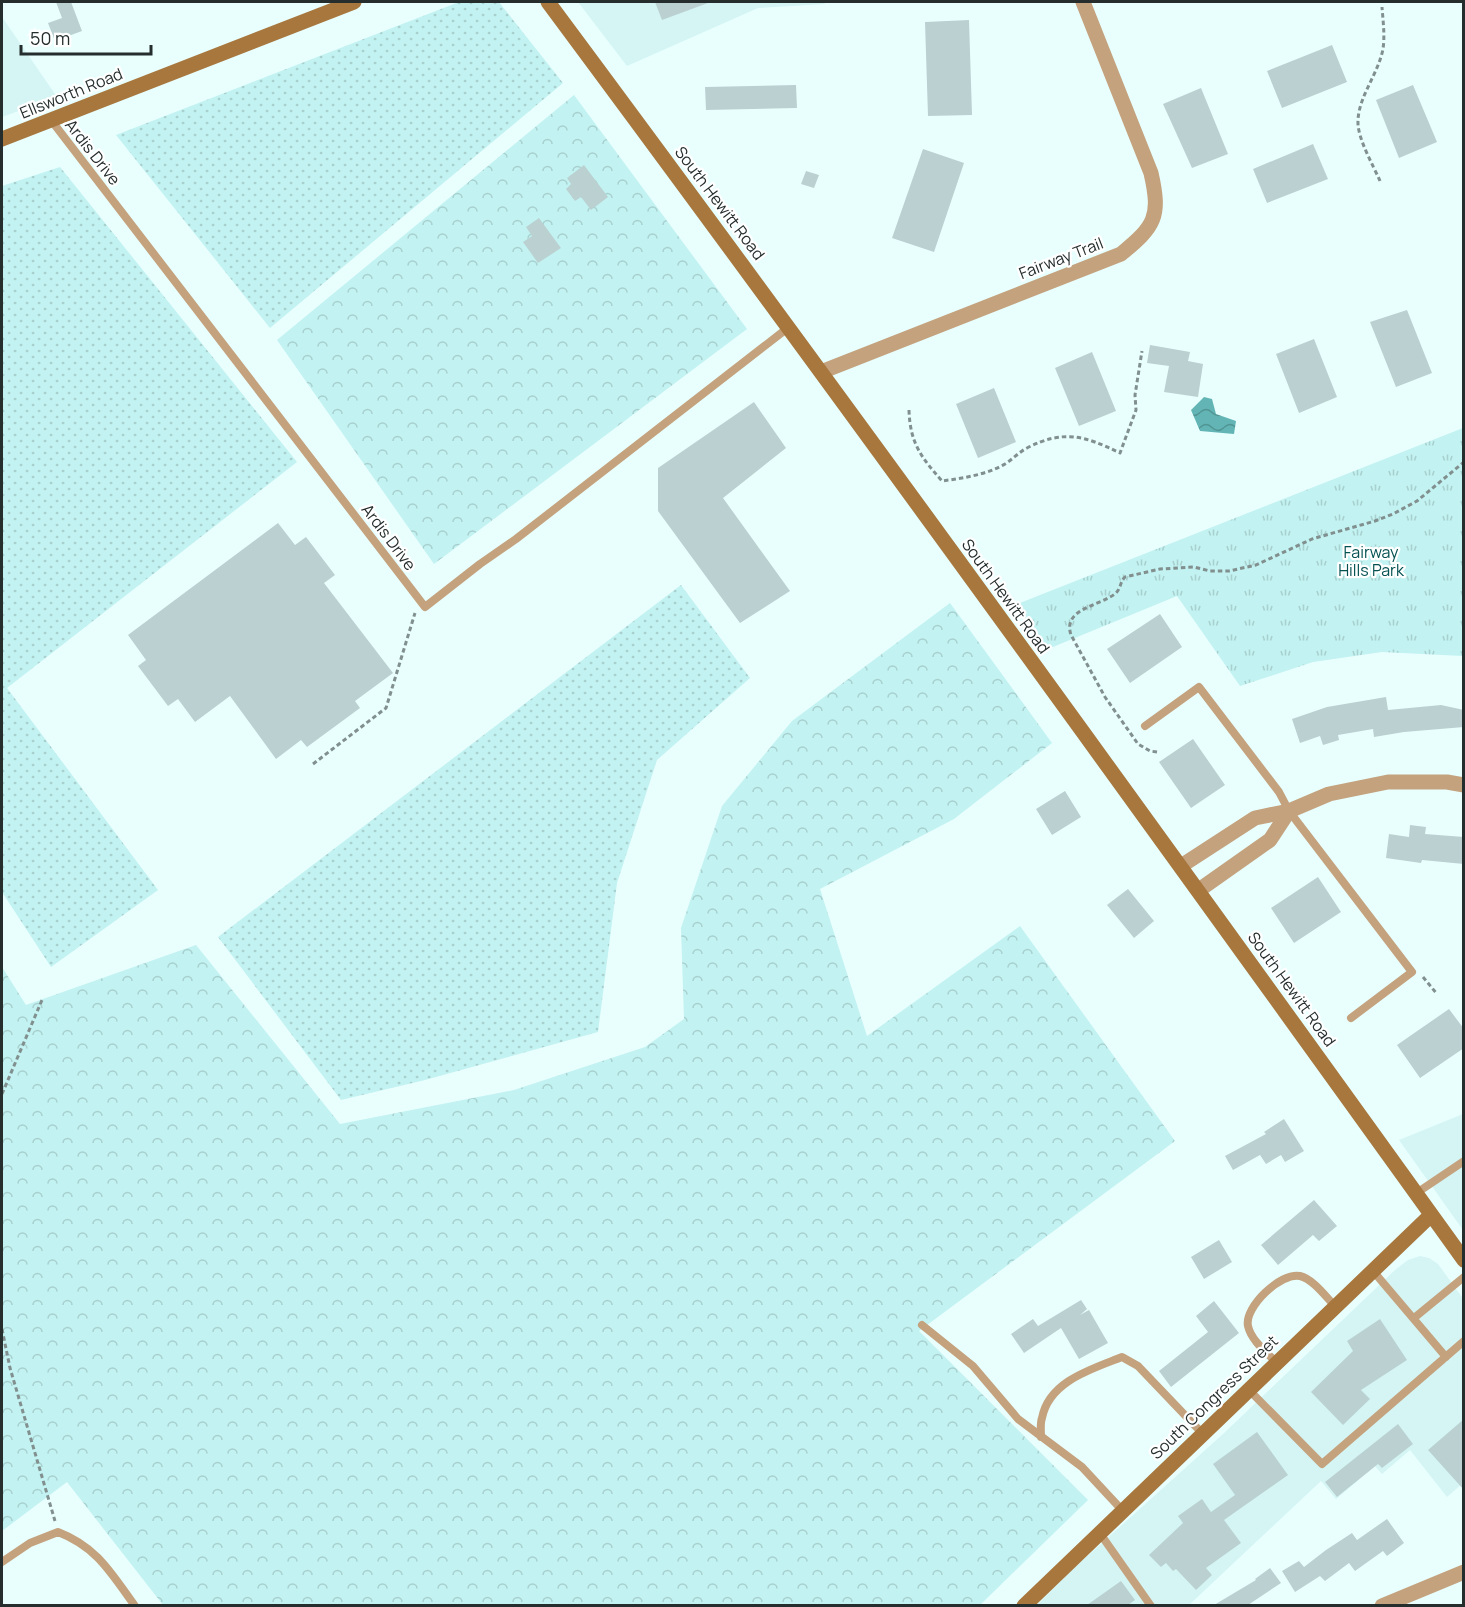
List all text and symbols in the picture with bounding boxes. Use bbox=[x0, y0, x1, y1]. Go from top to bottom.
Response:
scale bar bbox=[21, 18, 152, 56]
text: 50 m bbox=[30, 26, 70, 50]
street label: Ellsworth Road bbox=[16, 62, 126, 124]
street label: Ardis Drive bbox=[60, 115, 126, 189]
street label: South Hewitt Road bbox=[670, 142, 770, 264]
street label: Fairway Trail bbox=[1016, 232, 1106, 284]
street label: Ardis Drive bbox=[357, 499, 421, 575]
street label: South Hewitt Road bbox=[957, 534, 1055, 658]
park label: Fairway Hills Park bbox=[1338, 541, 1405, 581]
street label: South Hewitt Road bbox=[1243, 927, 1341, 1051]
street label: South Congress Street bbox=[1145, 1330, 1283, 1464]

